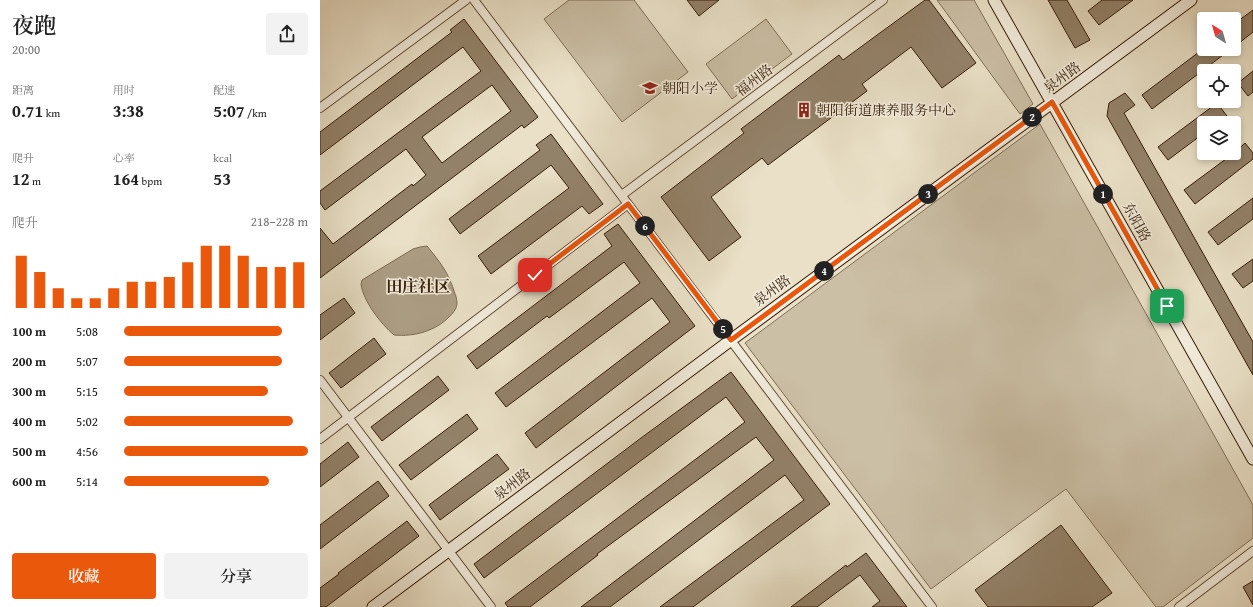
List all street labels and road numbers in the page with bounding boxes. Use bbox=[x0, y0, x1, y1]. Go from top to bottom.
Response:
street label: 泉州路 bbox=[1039, 57, 1085, 97]
street label: 福州路 bbox=[731, 59, 777, 101]
street label: 东阳路 bbox=[1118, 199, 1156, 245]
street label: 泉州路 bbox=[749, 270, 795, 310]
street label: 泉州路 bbox=[489, 463, 535, 505]

